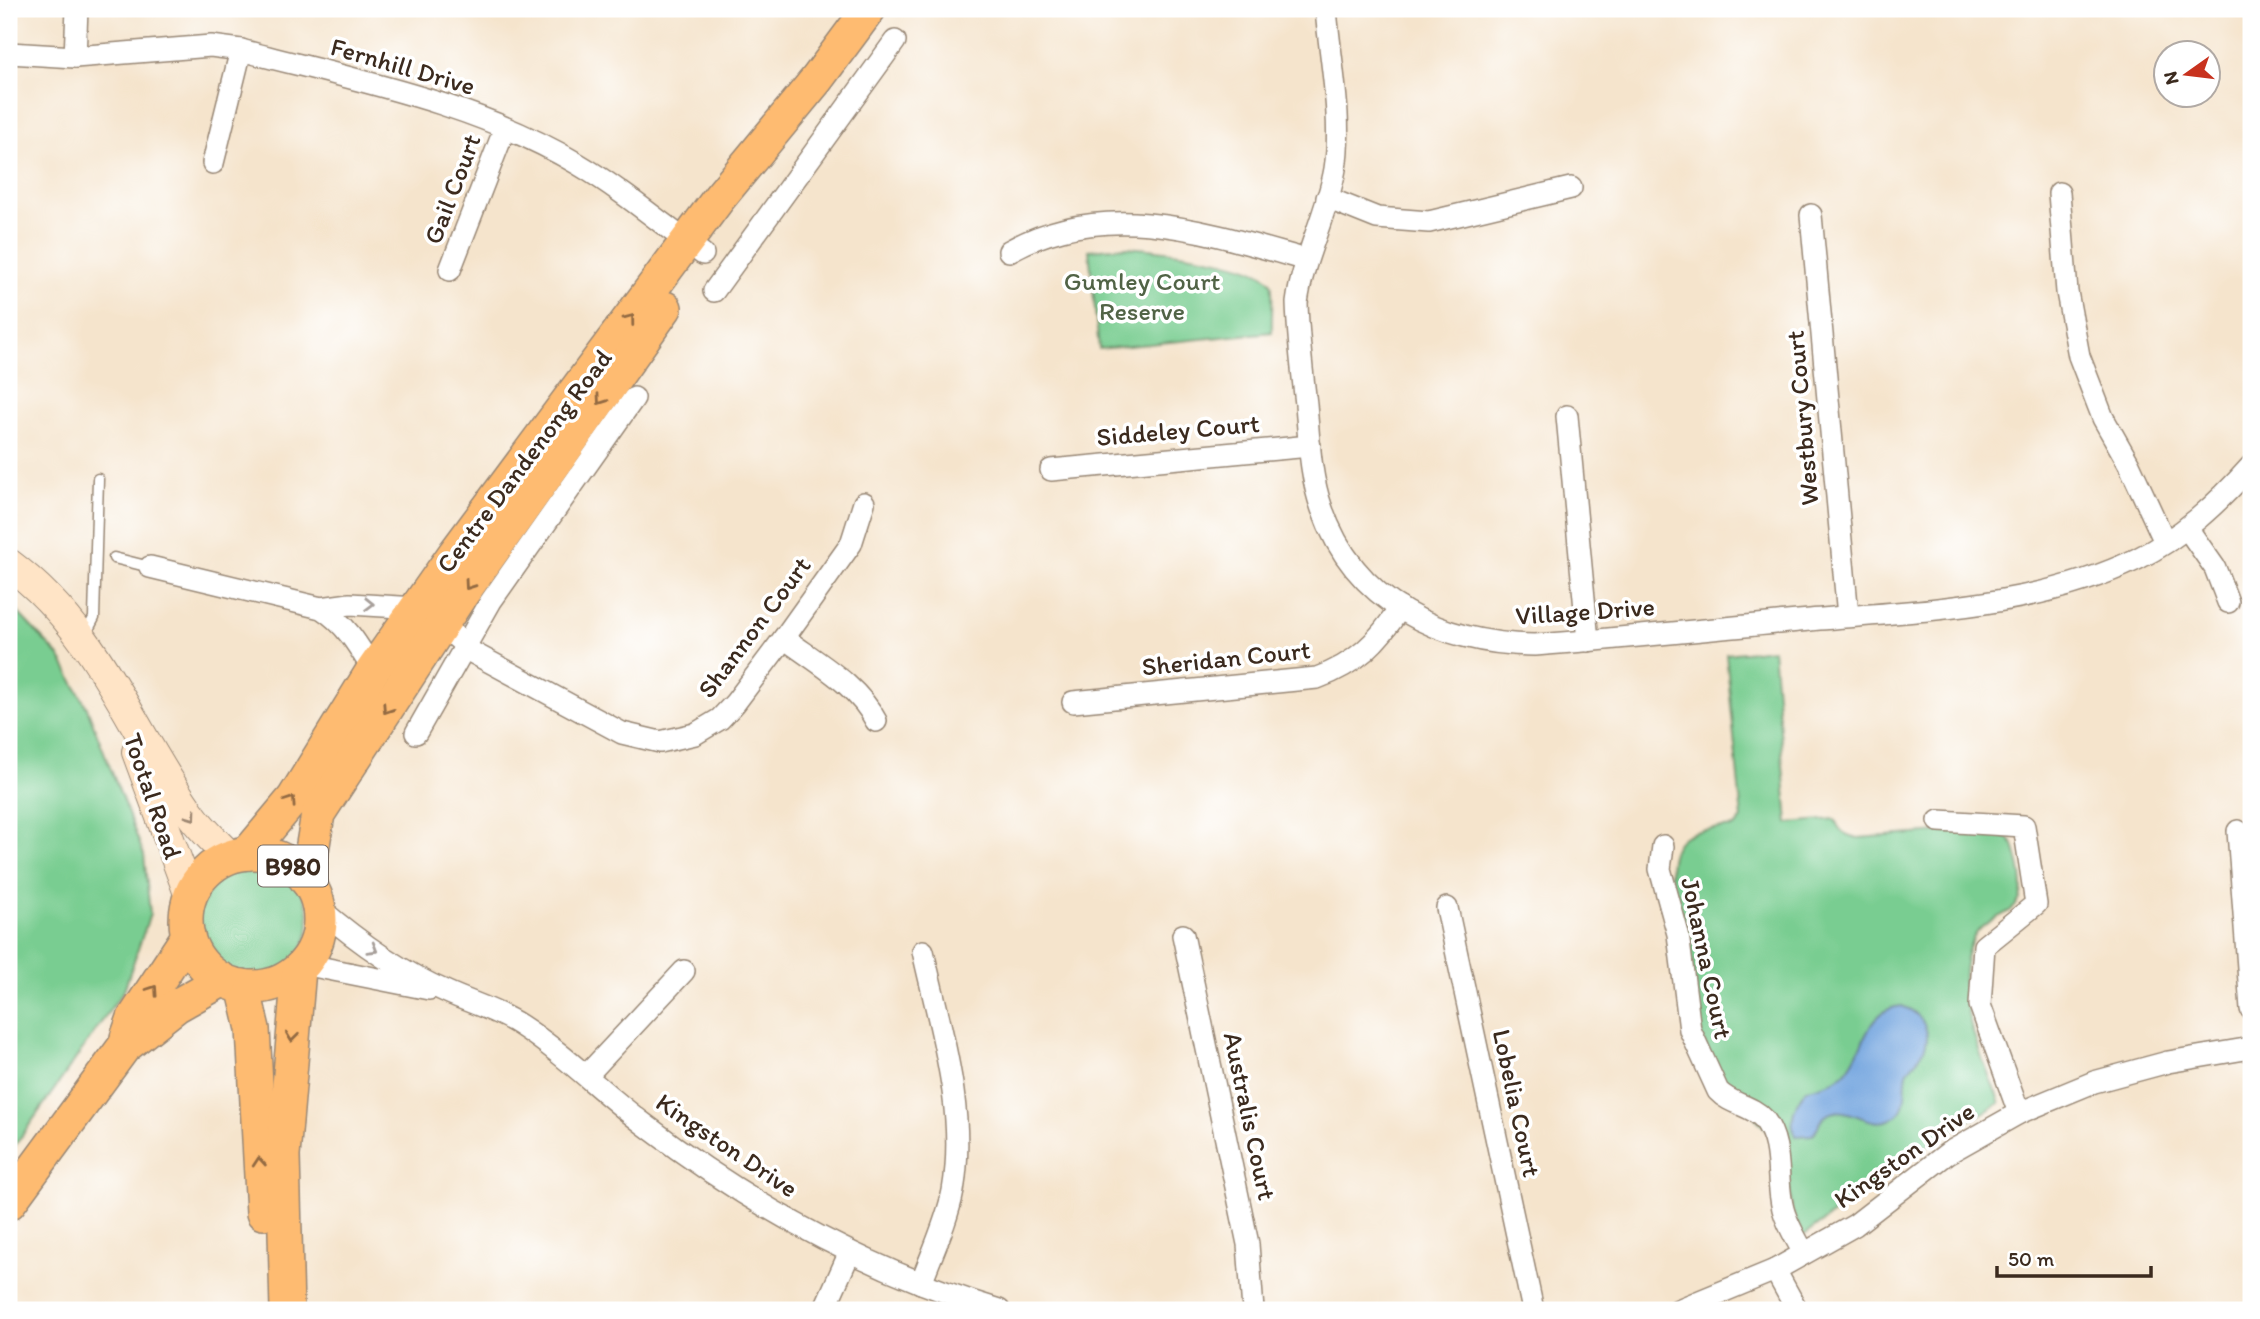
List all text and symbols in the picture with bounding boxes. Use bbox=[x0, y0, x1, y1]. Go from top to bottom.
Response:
street label: Fernhill Drive bbox=[327, 30, 479, 102]
north arrow bbox=[2152, 38, 2222, 108]
text: N bbox=[2158, 69, 2184, 87]
street label: Gail Court bbox=[416, 129, 488, 249]
park label: Gumley Court Reserve bbox=[1064, 265, 1220, 327]
one-way arrow bbox=[622, 314, 634, 327]
street label: Westbury Court bbox=[1778, 329, 1826, 507]
street label: Centre Dandenong Road bbox=[429, 343, 619, 579]
one-way arrow bbox=[597, 392, 610, 405]
street label: Siddeley Court bbox=[1095, 407, 1261, 453]
street label: Shannon Court bbox=[691, 550, 818, 704]
one-way arrow bbox=[464, 577, 477, 590]
street label: Village Drive bbox=[1514, 590, 1656, 632]
one-way arrow bbox=[363, 597, 374, 612]
street label: Sheridan Court bbox=[1140, 633, 1312, 683]
one-way arrow bbox=[382, 702, 395, 715]
street label: Tootal Road bbox=[117, 729, 189, 863]
one-way arrow bbox=[283, 796, 296, 809]
one-way arrow bbox=[184, 808, 196, 820]
road number: B980 bbox=[258, 846, 328, 886]
street label: Johanna Court bbox=[1674, 874, 1740, 1042]
one-way arrow bbox=[365, 941, 378, 954]
one-way arrow bbox=[145, 985, 157, 998]
street label: Lobelia Court bbox=[1486, 1026, 1548, 1180]
street label: Australis Court bbox=[1217, 1029, 1283, 1203]
one-way arrow bbox=[285, 1031, 300, 1042]
street label: Kingston Drive bbox=[650, 1086, 804, 1204]
street label: Kingston Drive bbox=[1828, 1095, 1980, 1215]
one-way arrow bbox=[252, 1156, 267, 1167]
scale bar bbox=[1997, 1235, 2152, 1279]
text: 50 m bbox=[2008, 1246, 2055, 1271]

